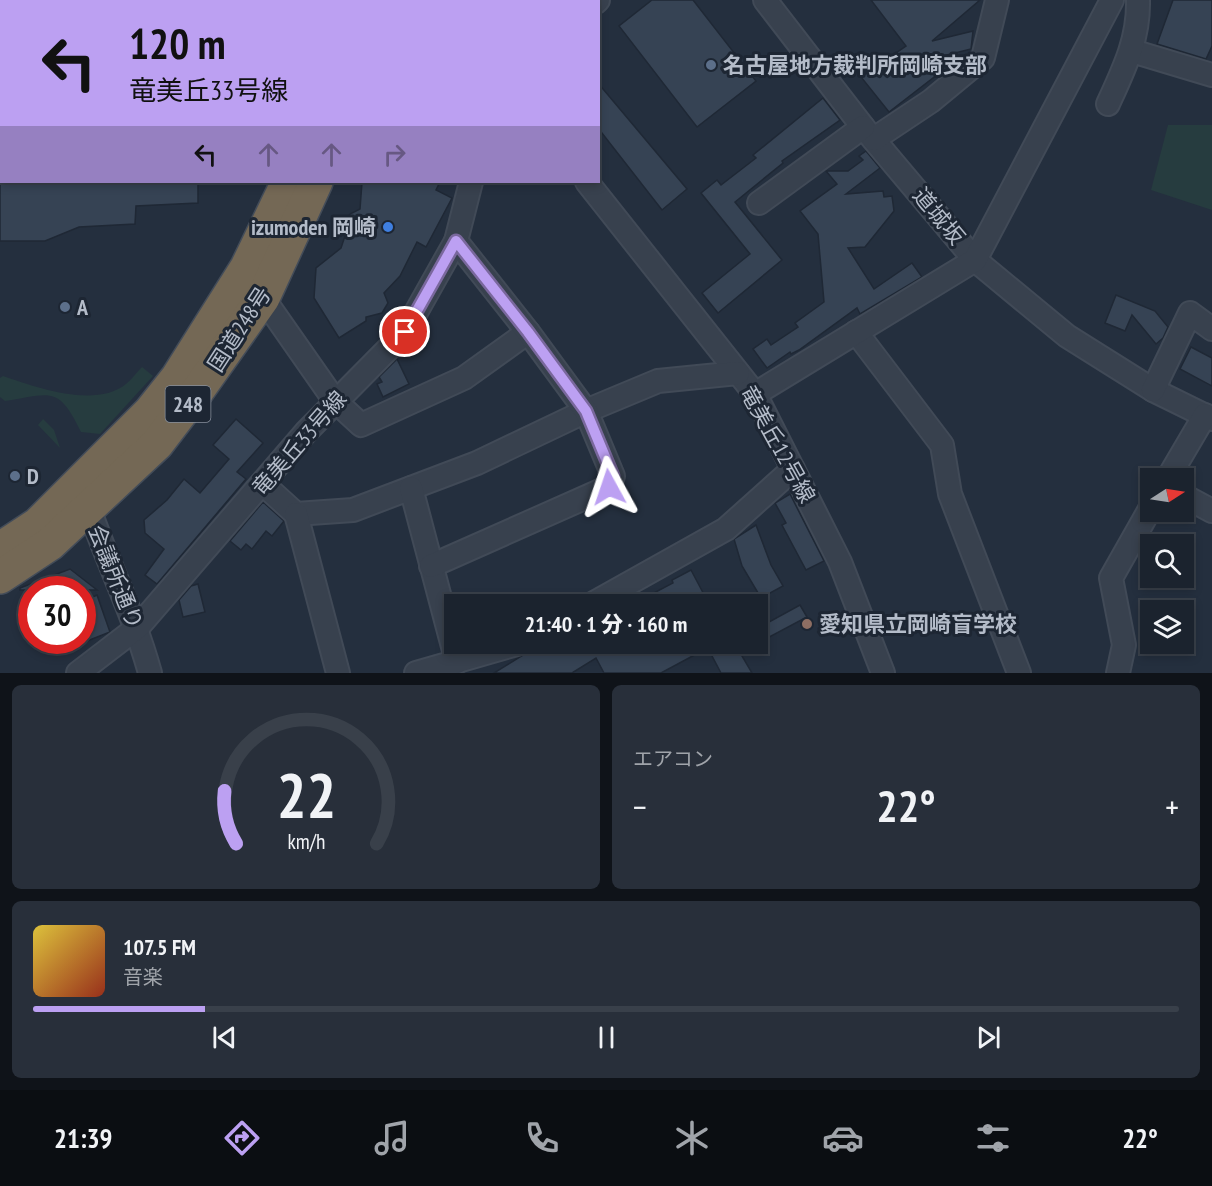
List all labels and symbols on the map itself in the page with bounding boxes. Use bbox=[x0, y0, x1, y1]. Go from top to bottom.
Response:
place label: 名古屋地方裁判所岡崎支部 bbox=[723, 51, 987, 79]
marker: 名古屋地方裁判所岡崎支部 bbox=[704, 58, 718, 72]
street label: 道城坂 bbox=[907, 182, 971, 250]
place label: izumoden 岡崎 bbox=[251, 213, 376, 241]
marker: izumoden 岡崎 bbox=[381, 220, 395, 234]
street label: 国道248号 bbox=[201, 281, 277, 377]
place label: A bbox=[76, 293, 89, 321]
marker: A bbox=[58, 300, 72, 314]
pin bbox=[379, 306, 430, 357]
street label: 竜美丘12号線 bbox=[734, 380, 822, 508]
street label: 竜美丘33号線 bbox=[246, 385, 352, 501]
road number: 248 bbox=[166, 386, 210, 422]
position arrow bbox=[577, 455, 641, 519]
place label: D bbox=[27, 462, 39, 490]
north arrow bbox=[1140, 468, 1194, 522]
marker: D bbox=[8, 469, 22, 483]
street label: 会議所通り bbox=[82, 521, 150, 633]
speed limit sign: 30 bbox=[18, 576, 96, 654]
place label: 愛知県立岡崎盲学校 bbox=[819, 610, 1017, 638]
marker: 愛知県立岡崎盲学校 bbox=[800, 617, 814, 631]

